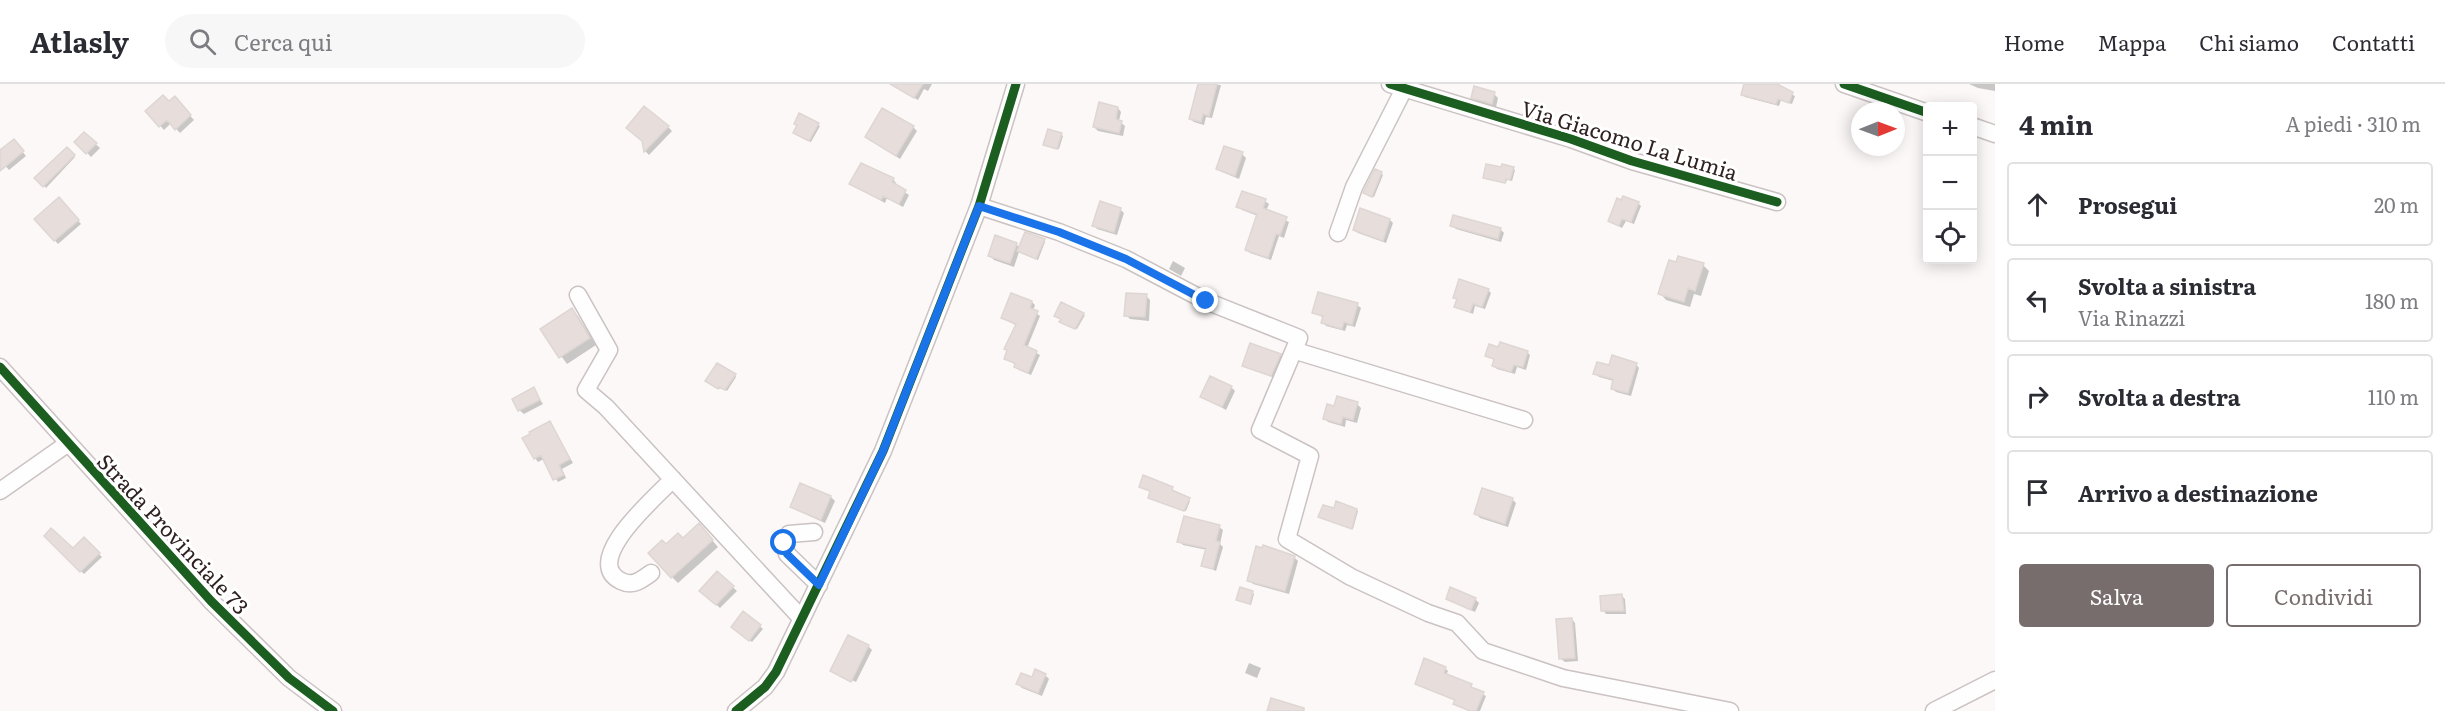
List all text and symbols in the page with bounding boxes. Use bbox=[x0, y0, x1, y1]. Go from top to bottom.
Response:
search box bbox=[165, 14, 585, 68]
text: Atlasly bbox=[30, 20, 129, 62]
icon: search bbox=[186, 25, 219, 58]
text: Cerca qui bbox=[234, 25, 332, 58]
text: Home bbox=[2004, 26, 2065, 57]
text: Mappa bbox=[2098, 26, 2166, 57]
text: Chi siamo bbox=[2199, 26, 2299, 57]
text: Contatti bbox=[2332, 26, 2415, 57]
street label: Via Giacomo La Lumia bbox=[1518, 91, 1743, 187]
north arrow bbox=[1851, 102, 1905, 156]
map controls bbox=[1923, 102, 1977, 264]
button: + bbox=[1923, 102, 1977, 156]
text: 4 min bbox=[2019, 104, 2093, 143]
text: A piedi · 310 m bbox=[2285, 108, 2421, 138]
button: − bbox=[1923, 156, 1977, 210]
icon: ahead bbox=[2021, 188, 2054, 221]
text: Prosegui bbox=[2078, 188, 2177, 221]
text: 20 m bbox=[2374, 189, 2419, 219]
button: locate bbox=[1923, 210, 1977, 264]
text: Svolta a sinistra bbox=[2078, 269, 2256, 302]
icon: left bbox=[2021, 284, 2054, 317]
text: 180 m bbox=[2365, 285, 2419, 315]
route end bbox=[1192, 287, 1218, 313]
text: Via Rinazzi bbox=[2078, 302, 2185, 332]
icon: right bbox=[2021, 380, 2054, 413]
text: Svolta a destra bbox=[2078, 380, 2240, 413]
text: 110 m bbox=[2368, 381, 2419, 411]
street label: Strada Provinciale 73 bbox=[91, 446, 257, 620]
icon: arrive bbox=[2021, 476, 2054, 509]
text: Arrivo a destinazione bbox=[2078, 476, 2318, 509]
route start bbox=[770, 529, 796, 555]
button: Salva bbox=[2019, 564, 2214, 627]
button: Condividi bbox=[2226, 564, 2421, 627]

